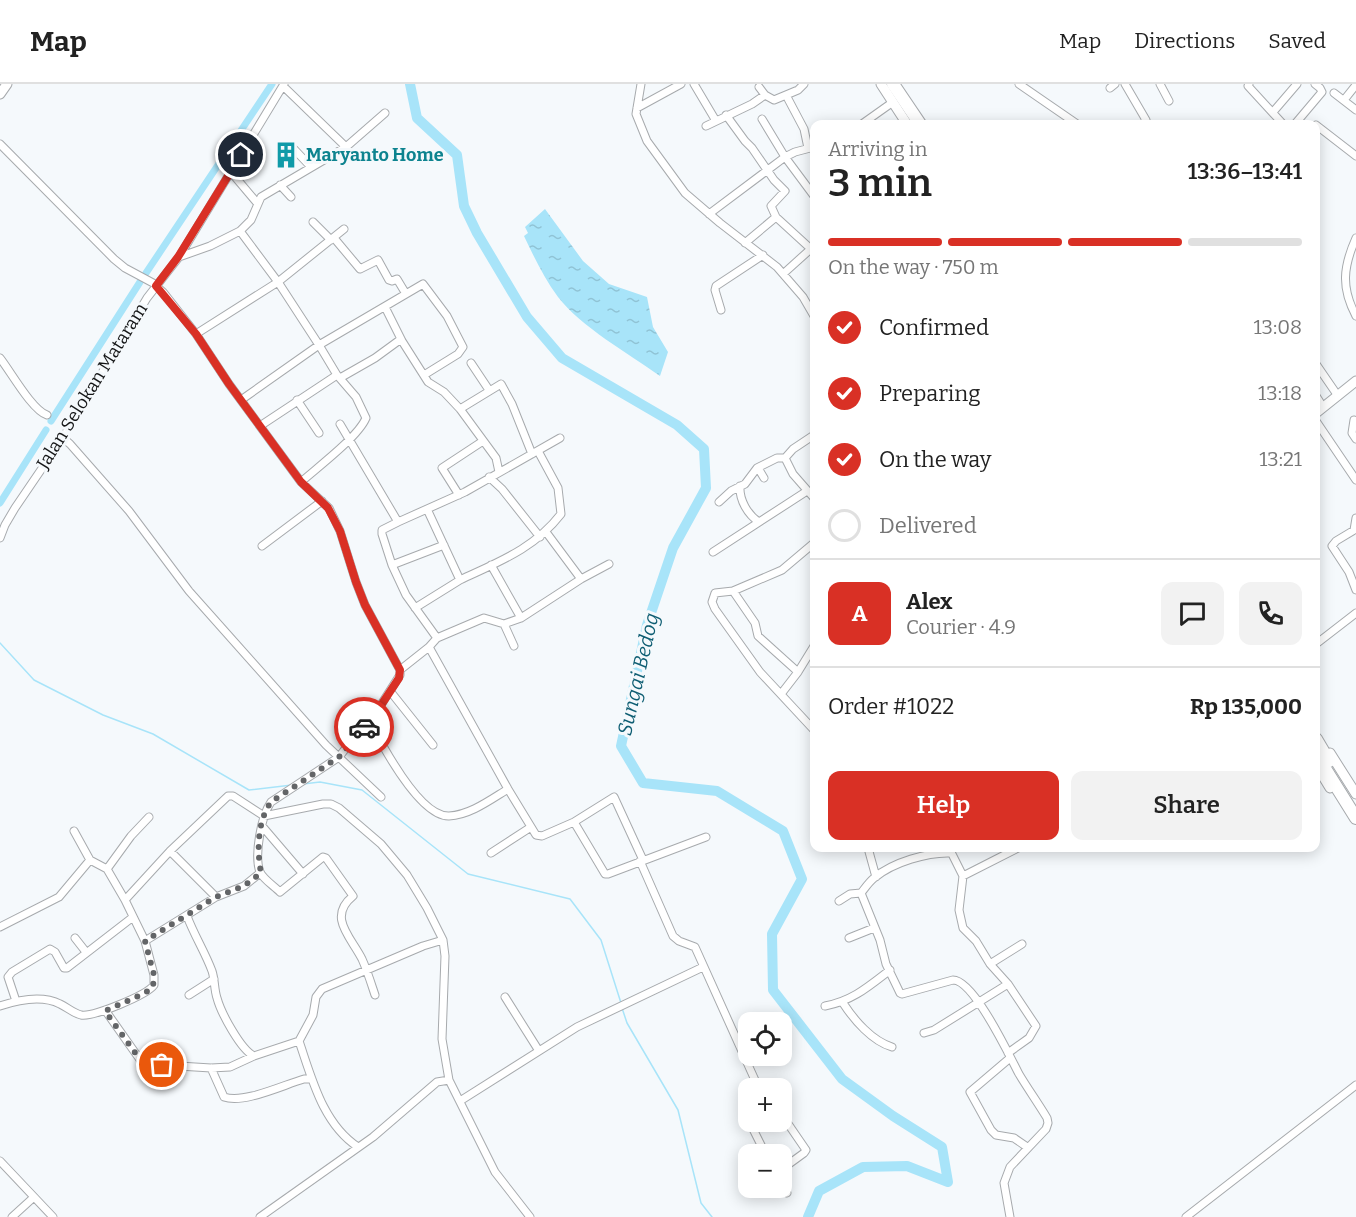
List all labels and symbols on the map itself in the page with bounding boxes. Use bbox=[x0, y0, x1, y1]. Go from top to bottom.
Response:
pin bbox=[215, 129, 266, 180]
building icon: Maryanto Home bbox=[271, 140, 301, 170]
place label: Maryanto Home bbox=[306, 144, 444, 166]
street label: Jalan Selokan Mataram bbox=[31, 299, 152, 474]
water label: Sungai Bedog bbox=[612, 610, 664, 738]
courier bbox=[334, 697, 394, 757]
pin bbox=[136, 1039, 187, 1090]

